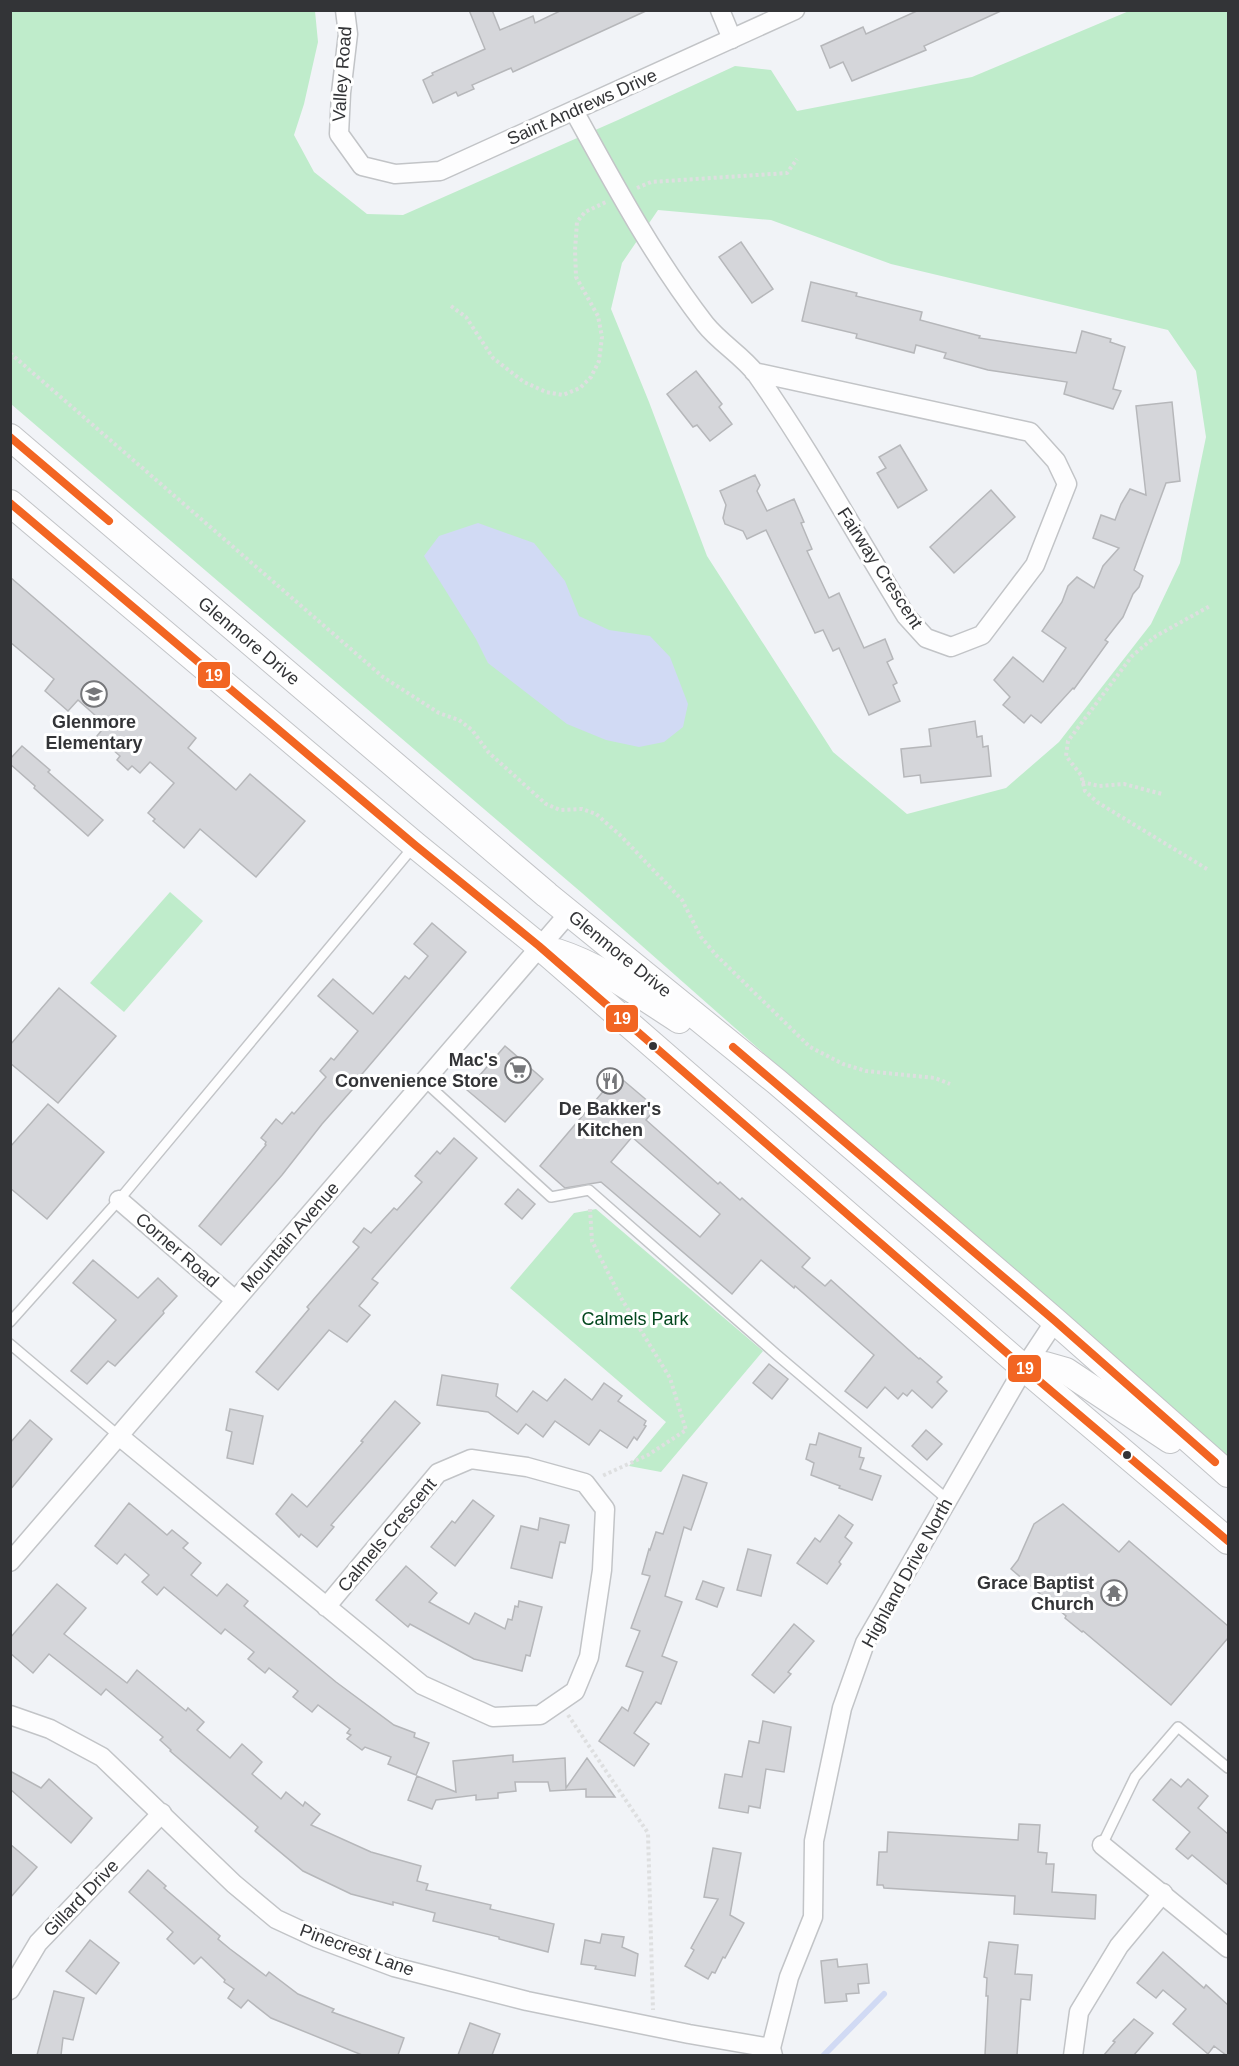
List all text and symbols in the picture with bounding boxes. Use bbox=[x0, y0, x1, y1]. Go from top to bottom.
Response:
street label: Valley Road bbox=[329, 26, 355, 122]
street label: Saint Andrews Drive bbox=[504, 65, 660, 149]
street label: Fairway Crescent bbox=[833, 504, 927, 632]
street label: Glenmore Drive bbox=[194, 593, 304, 689]
line badge: 19 bbox=[197, 661, 231, 689]
text: 19 bbox=[205, 667, 223, 684]
school or university icon: Glenmore Elementary bbox=[79, 679, 109, 709]
place label: Glenmore Elementary bbox=[45, 712, 143, 753]
street label: Glenmore Drive bbox=[565, 907, 675, 1001]
line badge: 19 bbox=[605, 1004, 639, 1033]
text: 19 bbox=[613, 1010, 631, 1027]
unlabelled marker bbox=[647, 1040, 659, 1052]
place label: Mac's Convenience Store bbox=[335, 1050, 498, 1091]
supermarket icon: Mac's Convenience Store bbox=[503, 1055, 533, 1085]
restaurant icon: De Bakker's Kitchen bbox=[595, 1066, 625, 1096]
place label: De Bakker's Kitchen bbox=[559, 1099, 661, 1140]
street label: Mountain Avenue bbox=[237, 1178, 343, 1296]
street label: Corner Road bbox=[132, 1209, 222, 1291]
park label: Calmels Park bbox=[581, 1309, 690, 1329]
line badge: 19 bbox=[1007, 1354, 1042, 1383]
text: 19 bbox=[1016, 1360, 1034, 1377]
unlabelled marker bbox=[1121, 1449, 1133, 1461]
street label: Calmels Crescent bbox=[334, 1474, 440, 1596]
street label: Highland Drive North bbox=[858, 1495, 956, 1651]
place label: Grace Baptist Church bbox=[977, 1573, 1094, 1614]
temple icon: Grace Baptist Church bbox=[1099, 1578, 1129, 1608]
street label: Gillard Drive bbox=[39, 1855, 123, 1941]
street label: Pinecrest Lane bbox=[297, 1920, 417, 1980]

